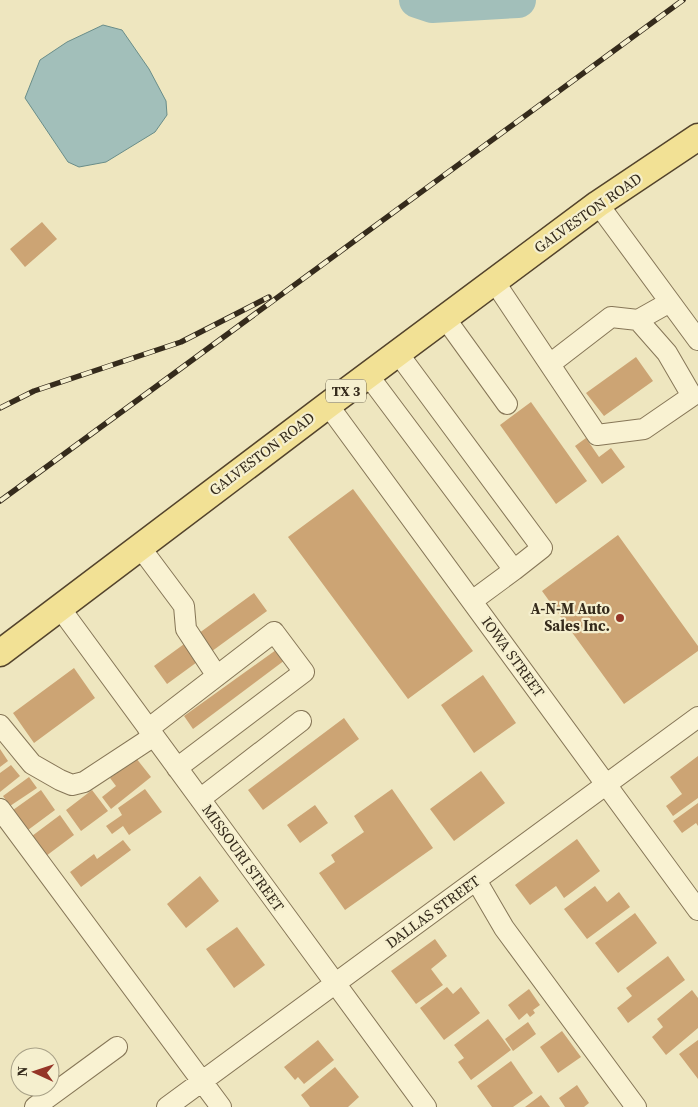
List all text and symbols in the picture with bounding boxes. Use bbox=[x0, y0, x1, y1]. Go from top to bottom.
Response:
street label: GALVESTON ROAD bbox=[530, 167, 646, 258]
road number: TX 3 bbox=[326, 380, 366, 402]
street label: GALVESTON ROAD bbox=[205, 407, 319, 500]
place label: A-N-M Auto Sales Inc. bbox=[531, 598, 611, 636]
street label: IOWA STREET bbox=[477, 612, 550, 701]
marker: A-N-M Auto Sales Inc. bbox=[614, 612, 626, 624]
street label: MISSOURI STREET bbox=[197, 800, 289, 915]
street label: DALLAS STREET bbox=[381, 870, 484, 953]
north arrow bbox=[10, 1047, 60, 1097]
text: N bbox=[12, 1066, 32, 1077]

